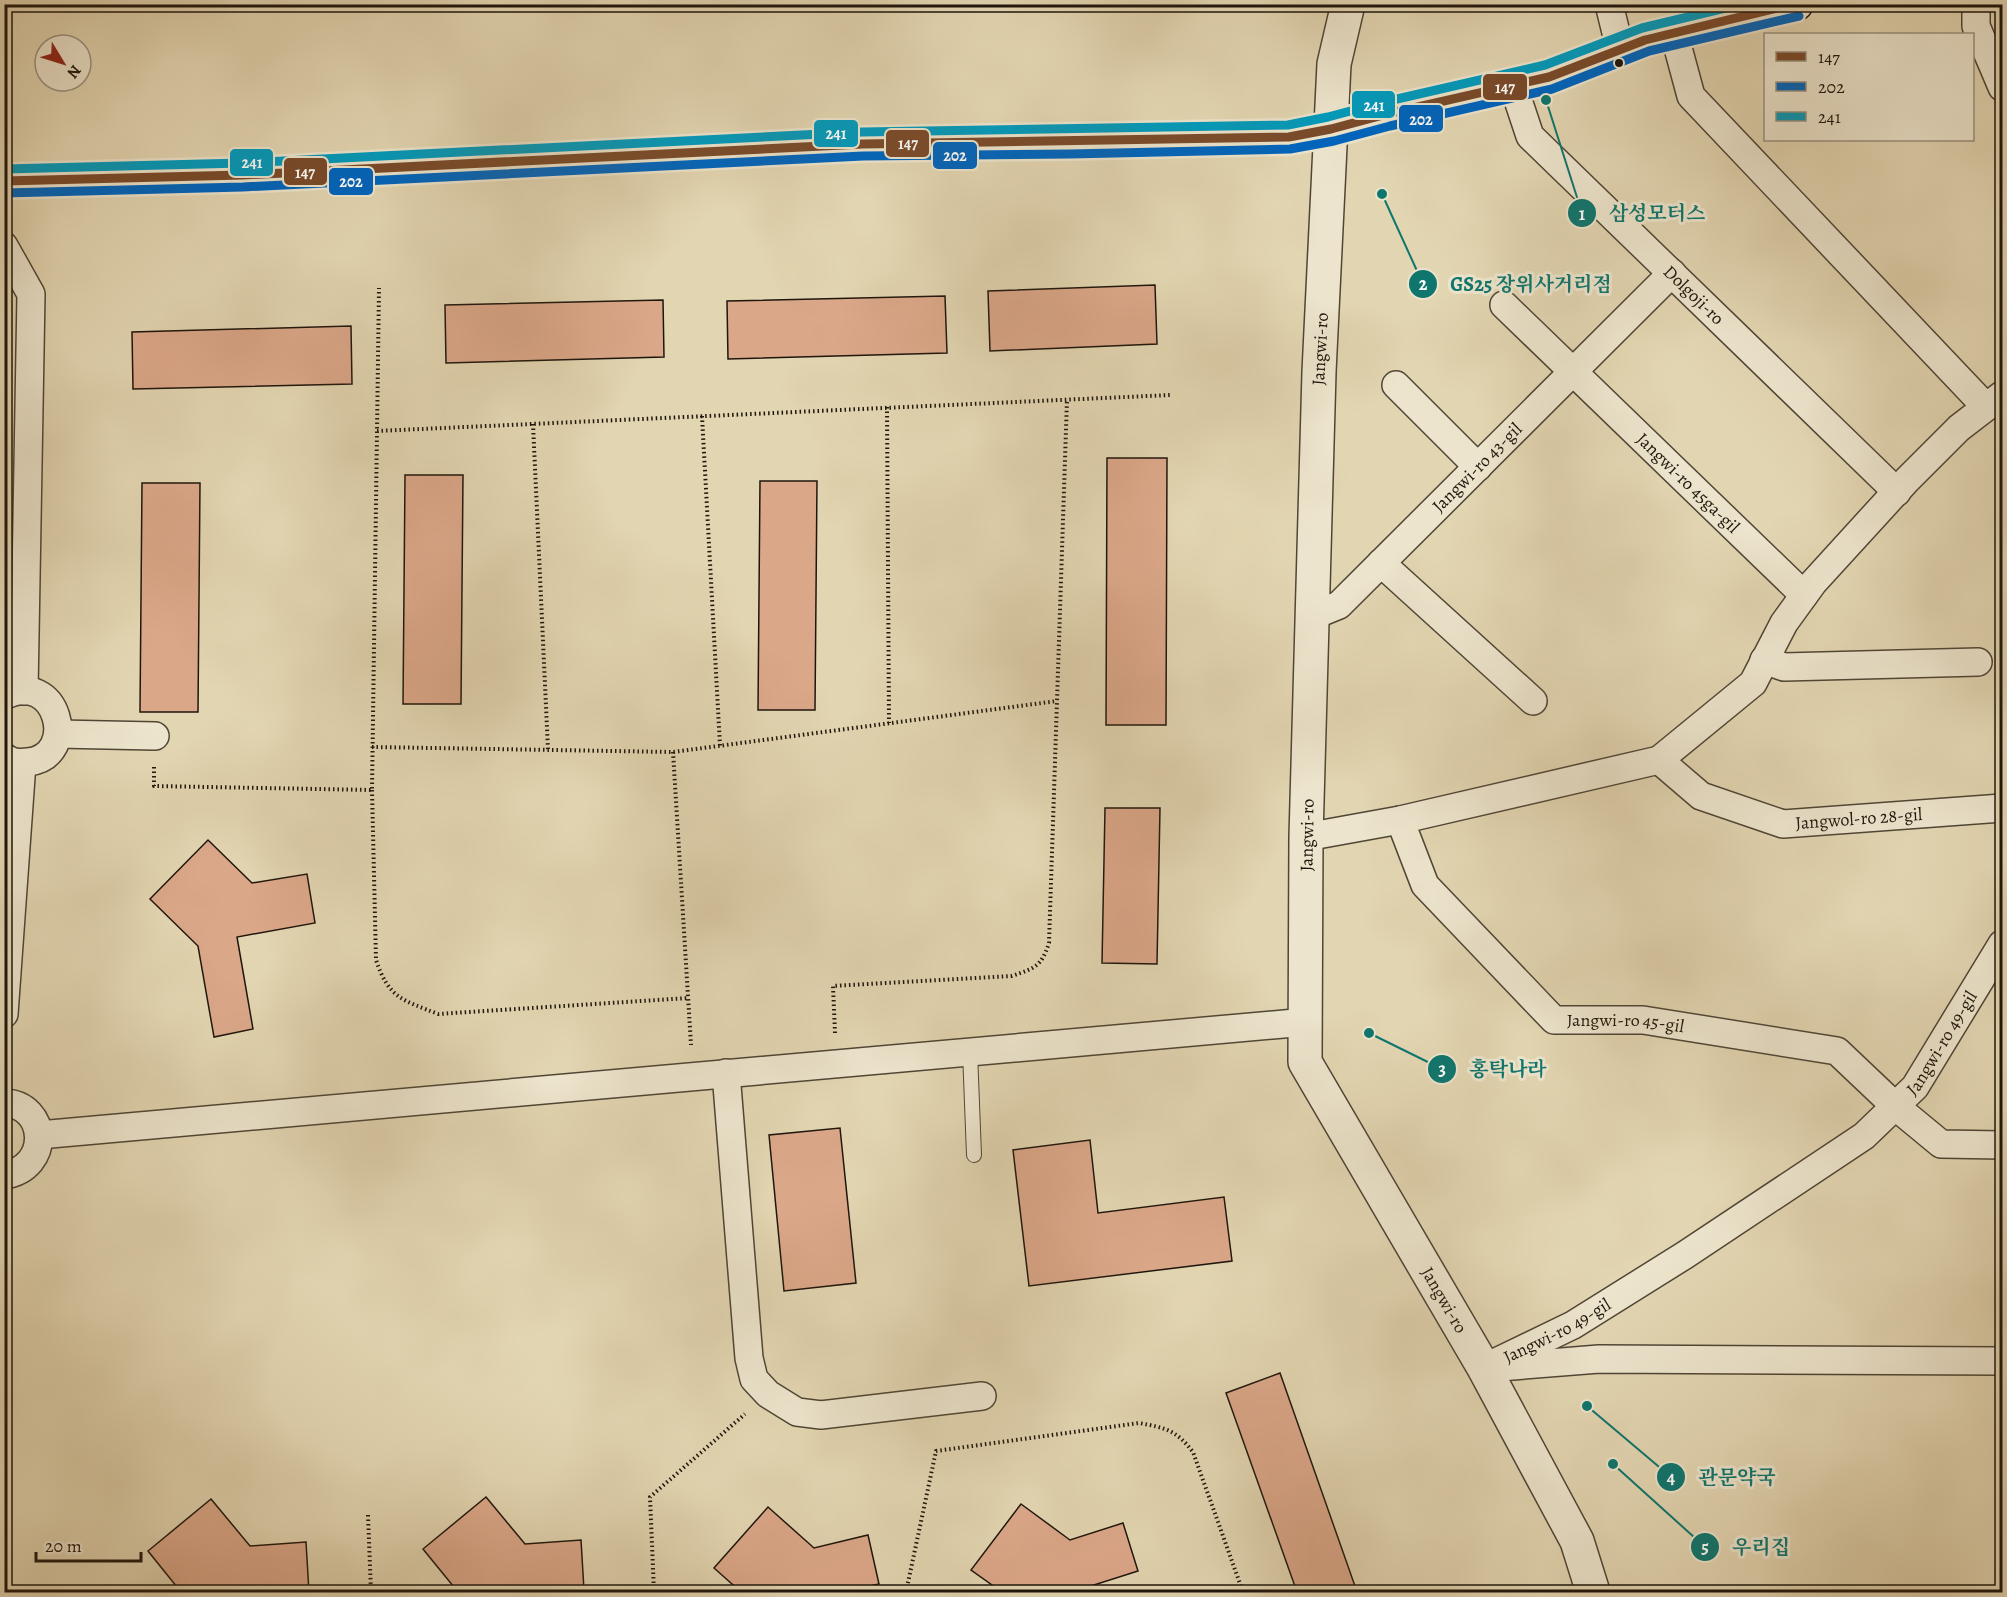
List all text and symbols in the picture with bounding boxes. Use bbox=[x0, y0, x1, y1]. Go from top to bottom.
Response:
north arrow bbox=[33, 33, 93, 93]
legend bbox=[1764, 33, 1974, 141]
text: 147 bbox=[1818, 45, 1840, 69]
unlabelled marker bbox=[1613, 57, 1625, 69]
text: N bbox=[62, 60, 86, 83]
line badge: 147 bbox=[1482, 73, 1528, 101]
text: 202 bbox=[1818, 75, 1845, 99]
text: 147 bbox=[1495, 77, 1515, 99]
line badge: 241 bbox=[1351, 90, 1396, 119]
text: 241 bbox=[1364, 95, 1385, 117]
line badge: 202 bbox=[1398, 104, 1444, 133]
text: 241 bbox=[1818, 105, 1841, 129]
text: 202 bbox=[1409, 109, 1433, 131]
line badge: 241 bbox=[813, 119, 859, 148]
text: 241 bbox=[826, 123, 847, 145]
line badge: 147 bbox=[885, 129, 930, 158]
text: 147 bbox=[898, 133, 918, 155]
line badge: 202 bbox=[932, 141, 978, 170]
text: 202 bbox=[943, 145, 967, 167]
line badge: 241 bbox=[229, 148, 274, 177]
text: 241 bbox=[242, 152, 263, 174]
line badge: 147 bbox=[283, 157, 328, 186]
text: 147 bbox=[295, 162, 315, 184]
line badge: 202 bbox=[328, 167, 374, 196]
text: 202 bbox=[339, 171, 363, 193]
callout: 삼성모터스 bbox=[1567, 194, 1717, 232]
text: 삼성모터스 bbox=[1609, 200, 1705, 227]
text: 1 bbox=[1579, 202, 1586, 226]
street label: Dolgoji-ro bbox=[1658, 260, 1730, 330]
callout: GS25 장위사거리점 bbox=[1408, 265, 1623, 303]
text: GS25 장위사거리점 bbox=[1450, 271, 1612, 298]
text: 2 bbox=[1419, 272, 1428, 296]
street label: Jangwi-ro bbox=[1306, 312, 1334, 386]
street label: Jangwi-ro 43-gil bbox=[1427, 417, 1528, 517]
street label: Jangwi-ro 45ga-gil bbox=[1631, 427, 1745, 539]
street label: Jangwi-ro bbox=[1294, 798, 1320, 872]
street label: Jangwol-ro 28-gil bbox=[1795, 802, 1924, 835]
street label: Jangwi-ro 49-gil bbox=[1901, 986, 1983, 1101]
street label: Jangwi-ro 45-gil bbox=[1567, 1008, 1686, 1038]
callout: 홍탁나라 bbox=[1427, 1050, 1558, 1088]
text: 홍탁나라 bbox=[1469, 1056, 1547, 1083]
text: 3 bbox=[1438, 1057, 1446, 1081]
street label: Jangwi-ro bbox=[1415, 1263, 1473, 1338]
street label: Jangwi-ro 49-gil bbox=[1499, 1292, 1616, 1369]
callout: 관문약국 bbox=[1656, 1458, 1788, 1496]
text: 관문약국 bbox=[1698, 1464, 1776, 1491]
text: 4 bbox=[1667, 1465, 1676, 1489]
scale bar bbox=[36, 1525, 141, 1563]
callout: 우리집 bbox=[1690, 1528, 1802, 1566]
text: 20 m bbox=[45, 1534, 82, 1558]
text: 우리집 bbox=[1732, 1534, 1790, 1561]
text: 5 bbox=[1701, 1535, 1709, 1559]

